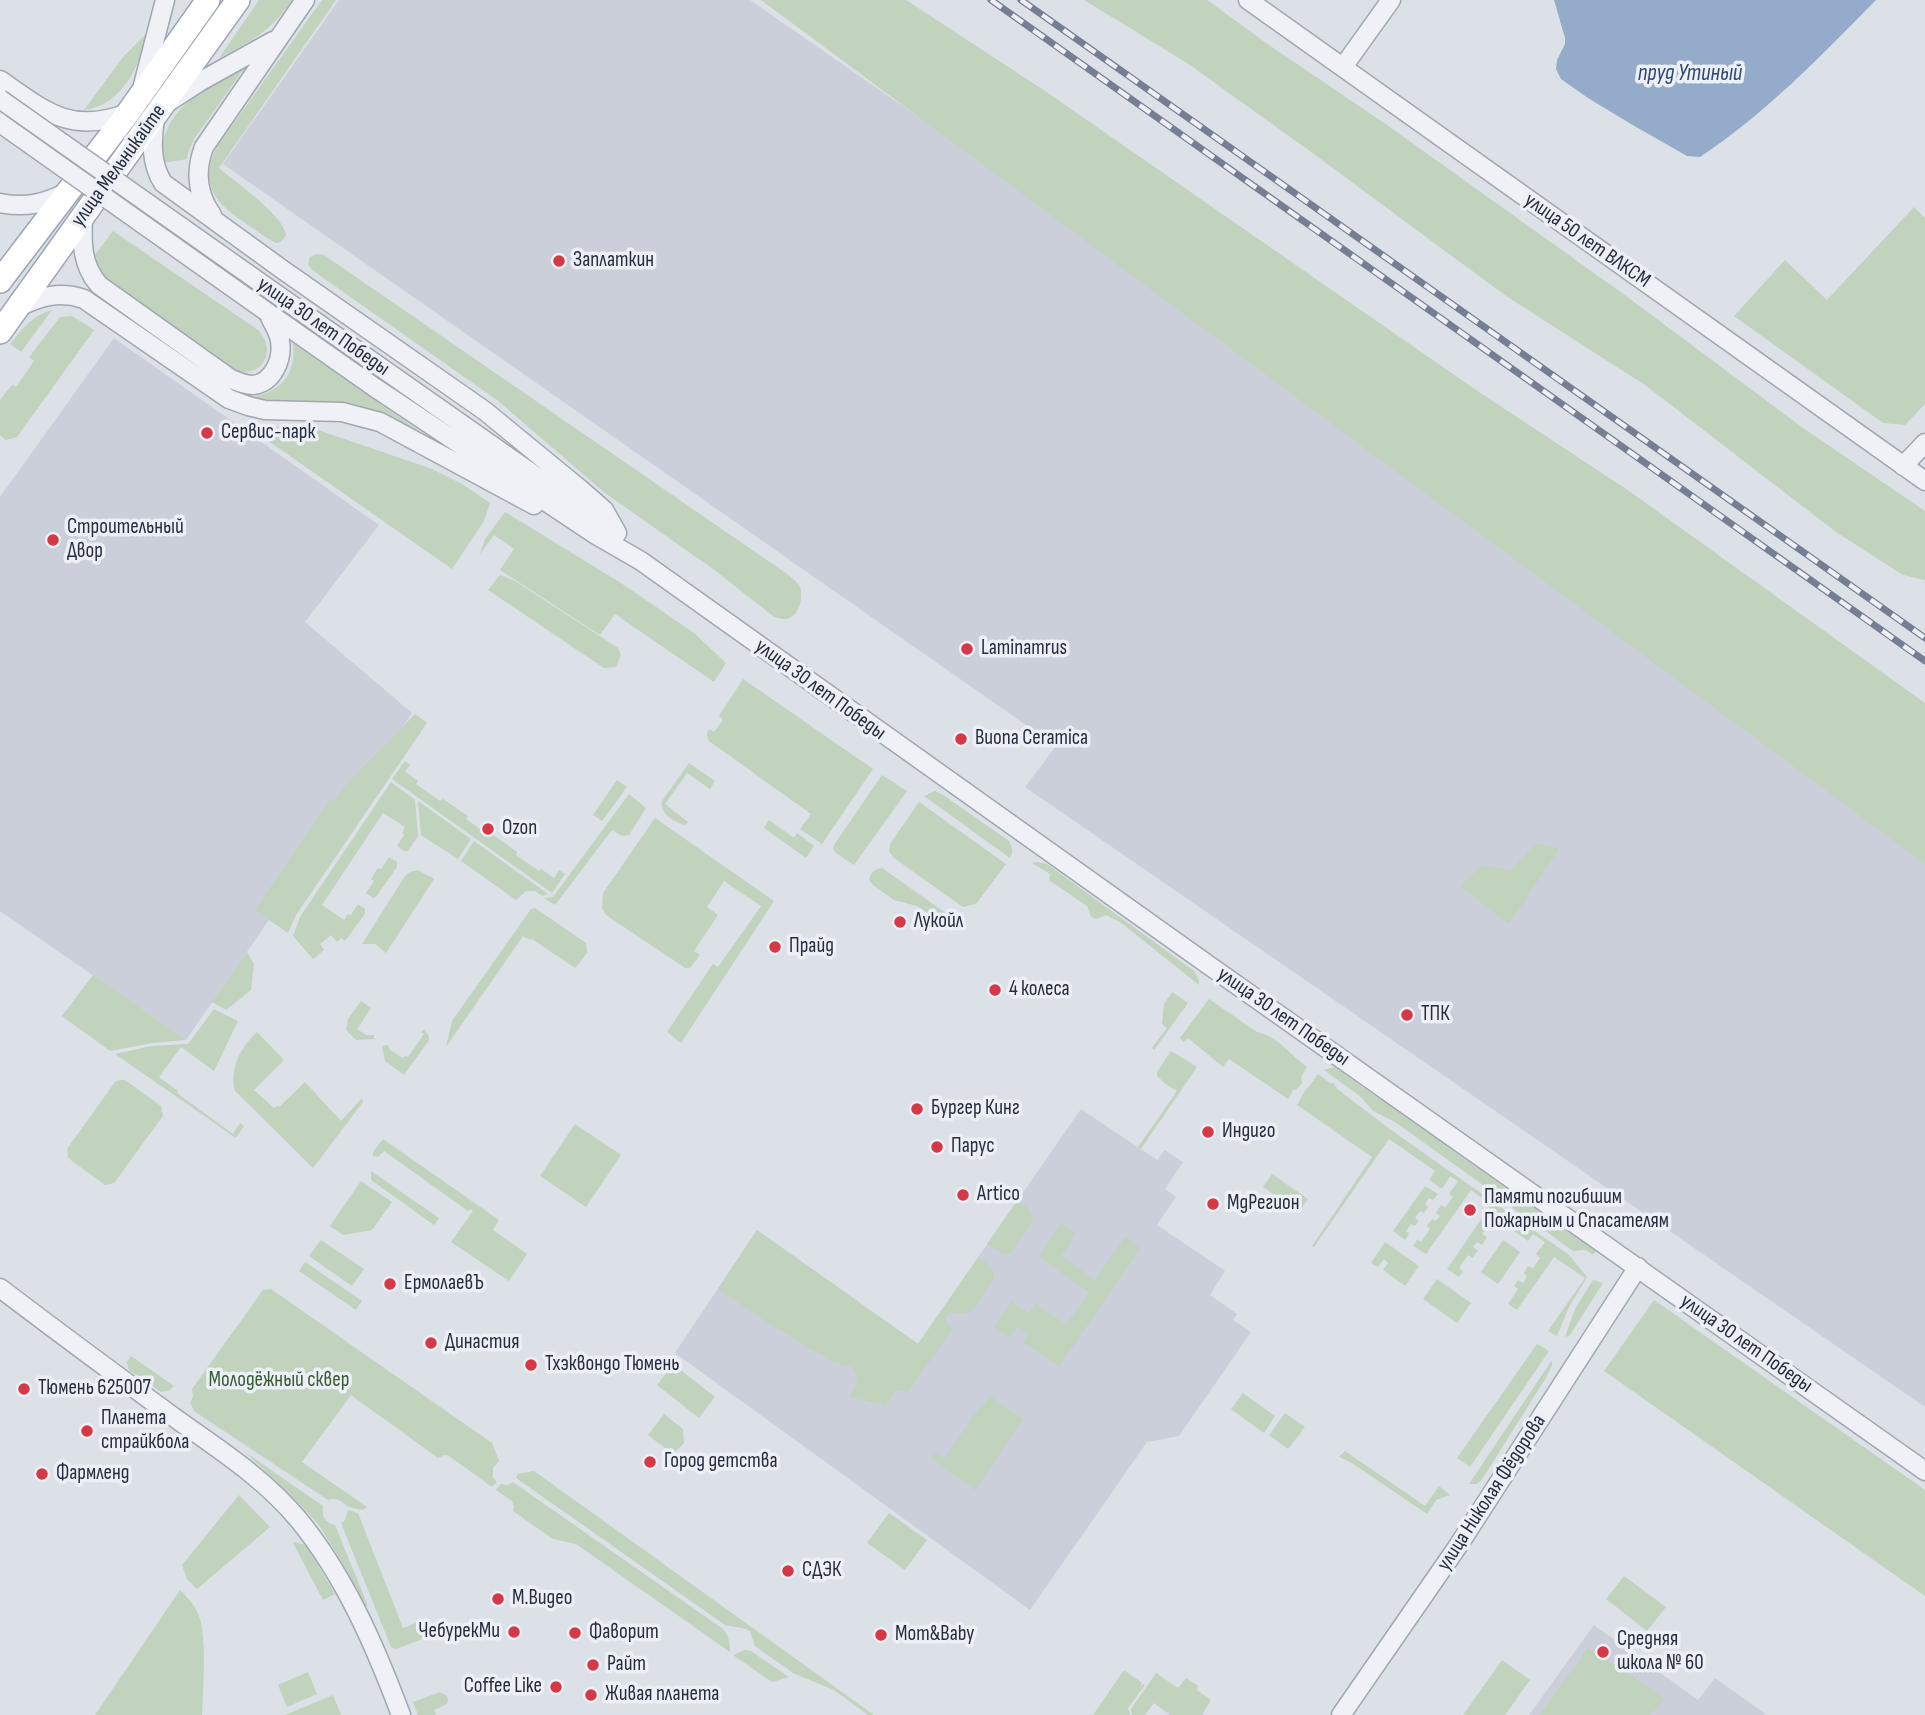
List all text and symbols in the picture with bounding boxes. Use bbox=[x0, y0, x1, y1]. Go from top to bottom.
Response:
water label: пруд Утиный bbox=[1638, 60, 1742, 88]
street label: улица Мельникайте bbox=[66, 100, 172, 232]
street label: улица 50 лет ВЛКСМ bbox=[1519, 188, 1655, 294]
place label: Заплаткин bbox=[573, 248, 654, 274]
marker: Заплаткин bbox=[551, 253, 567, 269]
street label: улица 30 лет Победы bbox=[252, 272, 394, 382]
place label: Сервис-парк bbox=[221, 420, 315, 446]
marker: Сервис-парк bbox=[199, 425, 215, 441]
place label: Строительный Двор bbox=[67, 515, 184, 565]
marker: Строительный Двор bbox=[45, 532, 61, 548]
street label: улица 30 лет Победы bbox=[750, 634, 890, 746]
place label: Laminamrus bbox=[981, 636, 1067, 662]
marker: Laminamrus bbox=[959, 641, 975, 657]
place label: Buona Ceramica bbox=[975, 726, 1088, 752]
marker: Buona Ceramica bbox=[953, 731, 969, 747]
place label: Ozon bbox=[502, 816, 537, 842]
marker: Ozon bbox=[480, 821, 496, 837]
place label: Лукойл bbox=[914, 909, 963, 935]
marker: Лукойл bbox=[892, 914, 908, 930]
place label: Прайд bbox=[789, 934, 834, 960]
marker: Прайд bbox=[767, 939, 783, 955]
street label: улица 30 лет Победы bbox=[1212, 962, 1354, 1072]
place label: 4 колеса bbox=[1009, 977, 1070, 1003]
marker: 4 колеса bbox=[987, 982, 1003, 998]
place label: ТПК bbox=[1421, 1002, 1450, 1028]
marker: ТПК bbox=[1399, 1007, 1415, 1023]
place label: Бургер Кинг bbox=[931, 1096, 1020, 1122]
marker: Бургер Кинг bbox=[909, 1101, 925, 1117]
place label: Индиго bbox=[1222, 1119, 1275, 1145]
marker: Индиго bbox=[1200, 1124, 1216, 1140]
place label: Парус bbox=[951, 1134, 995, 1160]
marker: Парус bbox=[929, 1139, 945, 1155]
place label: Artico bbox=[977, 1182, 1020, 1208]
place label: Памяти погибшим Пожарным и Спасателям bbox=[1484, 1185, 1669, 1235]
marker: Artico bbox=[955, 1187, 971, 1203]
place label: МдРегион bbox=[1227, 1191, 1299, 1217]
marker: МдРегион bbox=[1205, 1196, 1221, 1212]
marker: Памяти погибшим Пожарным и Спасателям bbox=[1462, 1202, 1478, 1218]
place label: ЕрмолаевЪ bbox=[404, 1271, 484, 1297]
marker: ЕрмолаевЪ bbox=[382, 1276, 398, 1292]
street label: улица 30 лет Победы bbox=[1675, 1289, 1817, 1399]
place label: Династия bbox=[445, 1330, 519, 1356]
marker: Династия bbox=[423, 1335, 439, 1351]
place label: Тхэквондо Тюмень bbox=[545, 1352, 680, 1378]
marker: Тхэквондо Тюмень bbox=[523, 1357, 539, 1373]
park label: Молодёжный сквер bbox=[209, 1368, 349, 1394]
place label: Тюмень 625007 bbox=[38, 1376, 151, 1402]
marker: Тюмень 625007 bbox=[16, 1381, 32, 1397]
place label: Планета страйкбола bbox=[101, 1406, 189, 1456]
street label: улица Николая Фёдорова bbox=[1432, 1410, 1552, 1576]
marker: Планета страйкбола bbox=[79, 1423, 95, 1439]
place label: Город детства bbox=[664, 1449, 778, 1475]
marker: Город детства bbox=[642, 1454, 658, 1470]
place label: Фармленд bbox=[56, 1461, 129, 1487]
marker: Фармленд bbox=[34, 1466, 50, 1482]
place label: СДЭК bbox=[802, 1558, 841, 1584]
marker: СДЭК bbox=[780, 1563, 796, 1579]
place label: М.Видео bbox=[512, 1586, 572, 1612]
marker: М.Видео bbox=[490, 1591, 506, 1607]
place label: ЧебурекМи bbox=[418, 1619, 500, 1645]
place label: Фаворит bbox=[589, 1620, 659, 1646]
place label: Mom&Baby bbox=[895, 1622, 974, 1648]
marker: ЧебурекМи bbox=[506, 1624, 522, 1640]
marker: Фаворит bbox=[567, 1625, 583, 1641]
marker: Mom&Baby bbox=[873, 1627, 889, 1643]
place label: Средняя школа № 60 bbox=[1617, 1627, 1704, 1677]
marker: Средняя школа № 60 bbox=[1595, 1644, 1611, 1660]
place label: Райт bbox=[607, 1652, 646, 1678]
marker: Райт bbox=[585, 1657, 601, 1673]
place label: Coffee Like bbox=[464, 1674, 542, 1700]
marker: Coffee Like bbox=[548, 1679, 564, 1695]
place label: Живая планета bbox=[605, 1682, 719, 1708]
marker: Живая планета bbox=[583, 1687, 599, 1703]

